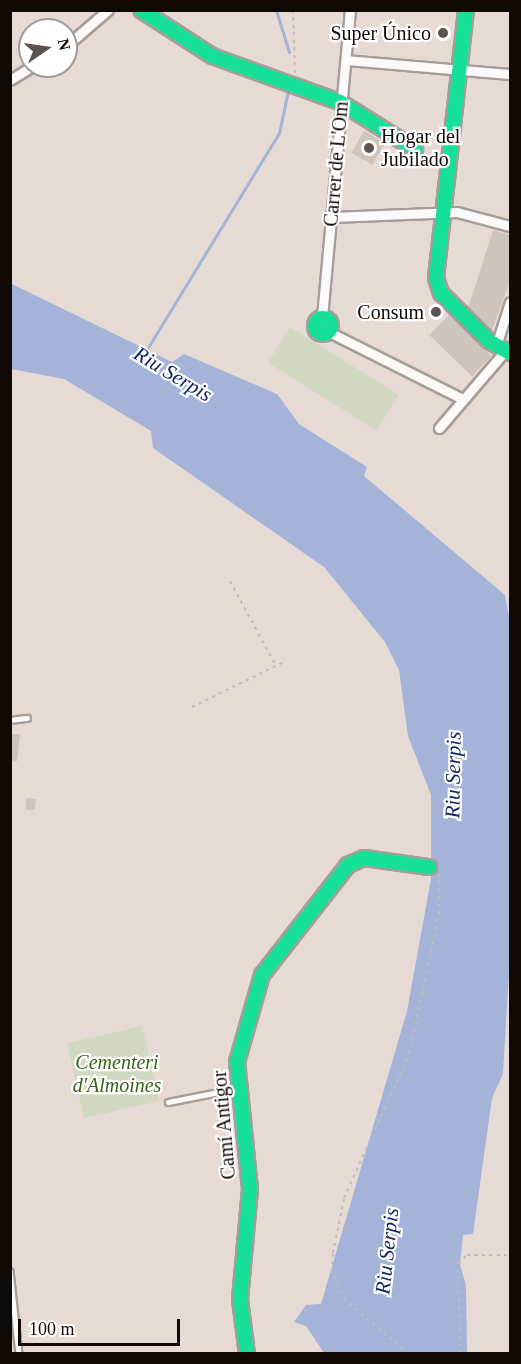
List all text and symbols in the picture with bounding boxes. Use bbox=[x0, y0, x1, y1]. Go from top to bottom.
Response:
north arrow bbox=[18, 18, 78, 78]
place label: Super Único bbox=[330, 21, 431, 45]
marker: Super Único bbox=[436, 26, 450, 40]
text: N bbox=[54, 37, 74, 52]
street label: Carrer de L'Om bbox=[319, 100, 353, 228]
place label: Hogar del Jubilado bbox=[381, 124, 460, 171]
marker: Hogar del Jubilado bbox=[362, 141, 376, 155]
place label: Consum bbox=[357, 300, 424, 324]
marker: Consum bbox=[429, 305, 443, 319]
water label: Riu Serpis bbox=[129, 341, 217, 407]
water label: Riu Serpis bbox=[440, 731, 466, 819]
park label: Cementeri d'Almoines bbox=[73, 1050, 161, 1097]
street label: Camí Antigor bbox=[207, 1069, 241, 1181]
water label: Riu Serpis bbox=[370, 1206, 404, 1296]
scale bar bbox=[21, 1307, 183, 1345]
text: 100 m bbox=[29, 1319, 75, 1339]

